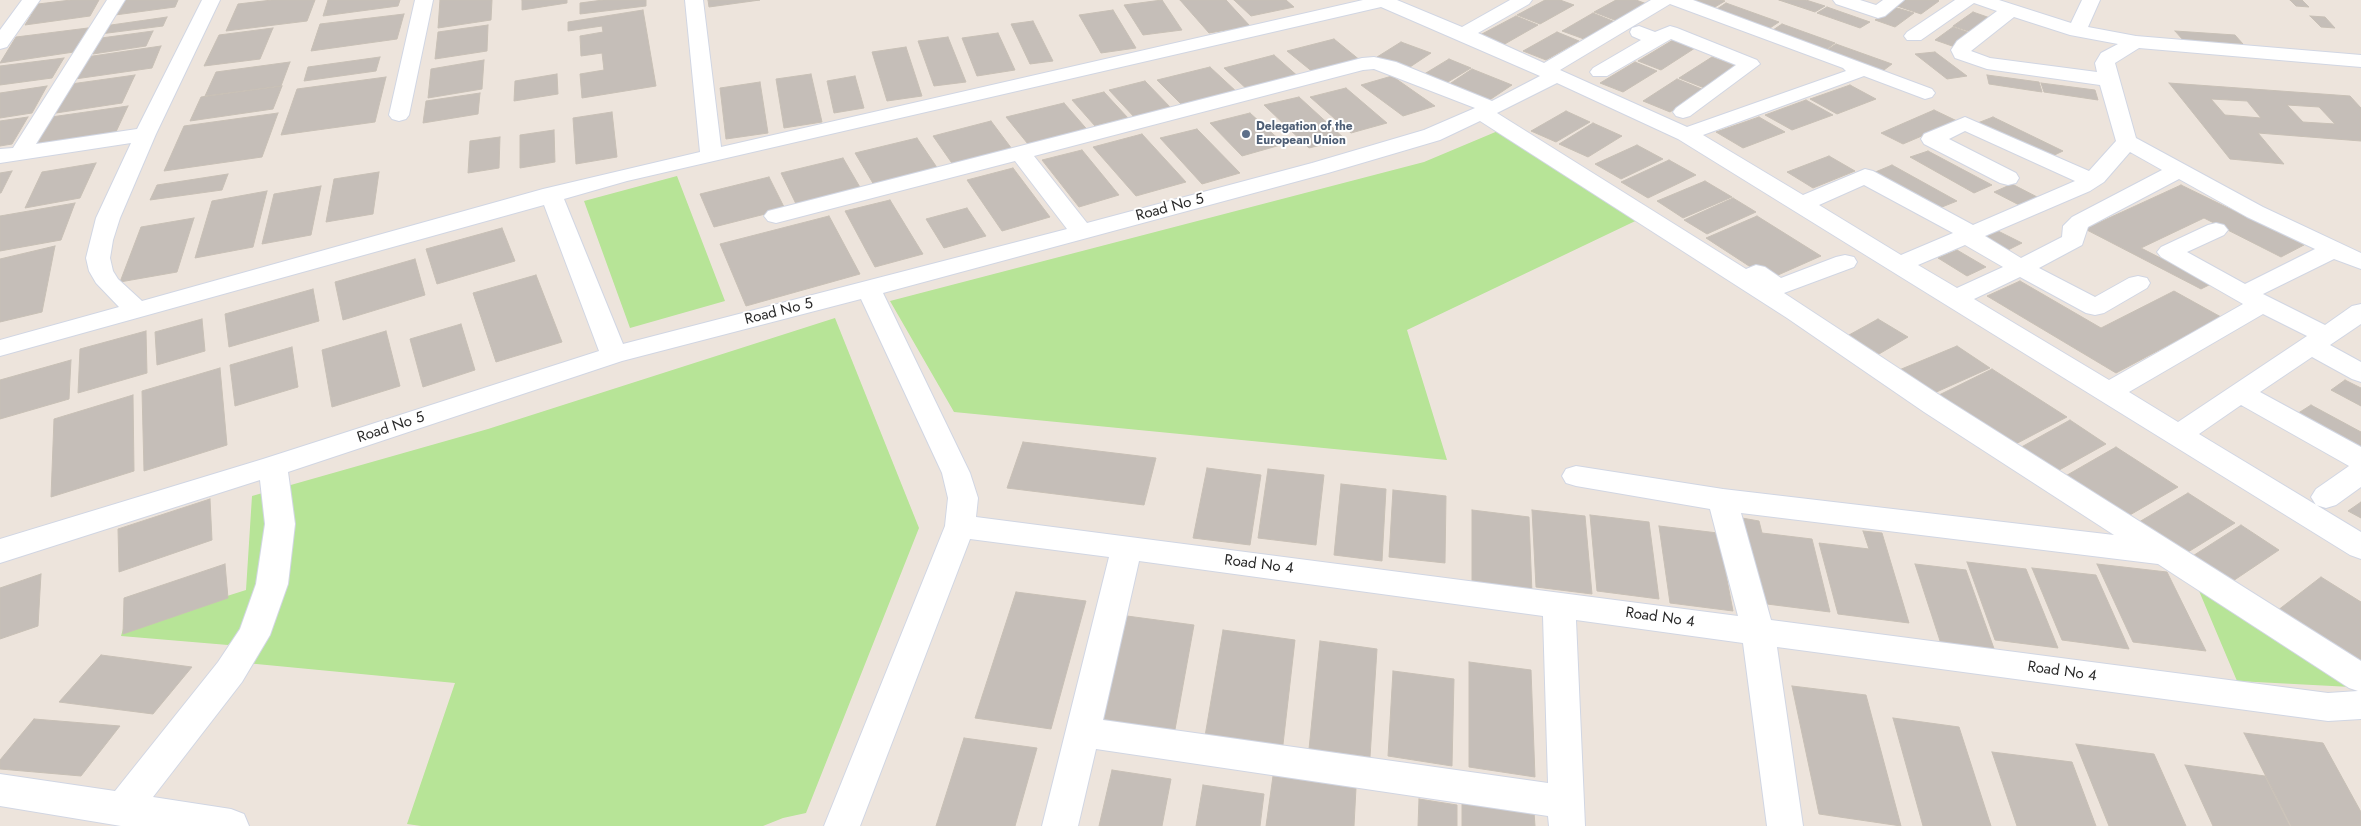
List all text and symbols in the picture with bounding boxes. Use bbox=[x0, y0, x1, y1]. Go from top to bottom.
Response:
place label: Delegation of the European Union bbox=[1256, 120, 1353, 148]
marker: Delegation of the European Union bbox=[1240, 128, 1252, 140]
street label: Road No 5 bbox=[1134, 190, 1206, 226]
street label: Road No 5 bbox=[743, 295, 815, 329]
street label: Road No 5 bbox=[355, 409, 427, 447]
street label: Road No 4 bbox=[1223, 552, 1295, 578]
street label: Road No 4 bbox=[1624, 604, 1696, 632]
street label: Road No 4 bbox=[2026, 658, 2098, 686]

